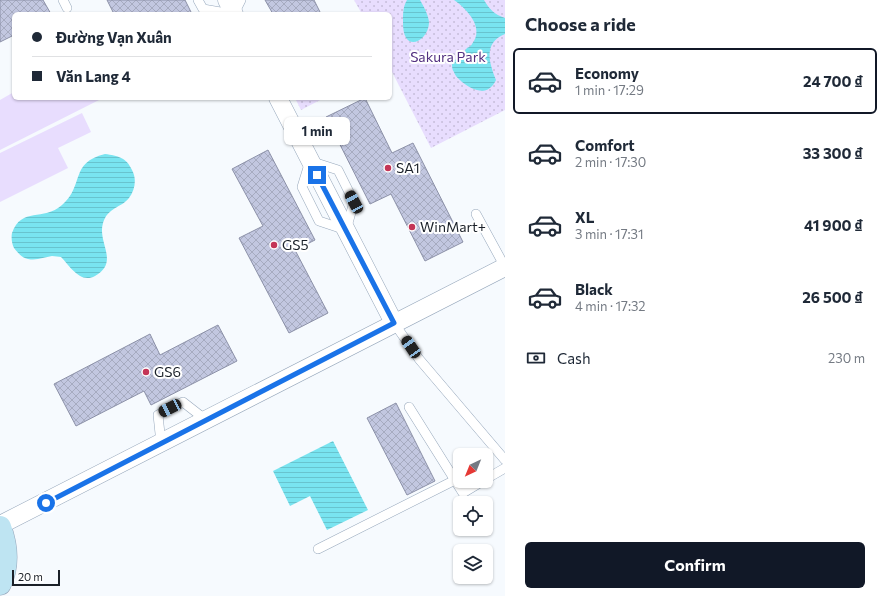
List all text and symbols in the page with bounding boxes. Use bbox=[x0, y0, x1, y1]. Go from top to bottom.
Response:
text: Choose a ride bbox=[525, 13, 636, 35]
text: Đường Vạn Xuân bbox=[56, 28, 172, 46]
park label: Sakura Park bbox=[410, 48, 486, 65]
icon: car bbox=[527, 63, 563, 99]
text: Economy bbox=[575, 64, 639, 82]
text: Văn Lang 4 bbox=[56, 67, 131, 85]
text: 24 700 ₫ bbox=[803, 72, 863, 90]
text: 1 min · 17:29 bbox=[575, 82, 644, 98]
callout: 1 min bbox=[284, 117, 350, 145]
text: 1 min bbox=[302, 123, 332, 139]
icon: car bbox=[527, 135, 563, 171]
text: Comfort bbox=[575, 136, 635, 154]
text: 33 300 ₫ bbox=[803, 144, 863, 162]
text: 2 min · 17:30 bbox=[575, 154, 646, 170]
place label: SA1 bbox=[396, 159, 420, 176]
marker: SA1 bbox=[383, 163, 393, 173]
route end bbox=[308, 166, 326, 184]
car bbox=[343, 189, 365, 215]
icon: car bbox=[527, 207, 563, 243]
text: XL bbox=[575, 208, 594, 226]
text: 41 900 ₫ bbox=[804, 216, 863, 234]
place label: WinMart+ bbox=[420, 218, 486, 235]
marker: WinMart+ bbox=[407, 222, 417, 232]
text: 3 min · 17:31 bbox=[575, 226, 644, 242]
place label: GS5 bbox=[282, 236, 309, 253]
marker: GS5 bbox=[269, 240, 279, 250]
icon: car bbox=[527, 279, 563, 315]
text: Black bbox=[575, 280, 613, 298]
text: 26 500 ₫ bbox=[802, 288, 863, 306]
text: 4 min · 17:32 bbox=[575, 298, 646, 314]
car bbox=[399, 334, 423, 360]
icon: cash bbox=[525, 347, 547, 369]
text: Cash bbox=[557, 349, 591, 367]
text: 230 m bbox=[828, 350, 865, 366]
place label: GS6 bbox=[154, 363, 181, 380]
marker: GS6 bbox=[141, 367, 151, 377]
car bbox=[157, 397, 183, 419]
north arrow bbox=[453, 448, 493, 488]
map controls bbox=[453, 448, 493, 584]
route start bbox=[37, 494, 55, 512]
button: locate bbox=[453, 496, 493, 536]
button: Confirm bbox=[525, 542, 865, 588]
button: layers bbox=[453, 544, 493, 584]
scale bar bbox=[12, 568, 60, 587]
text: 20 m bbox=[18, 570, 43, 583]

